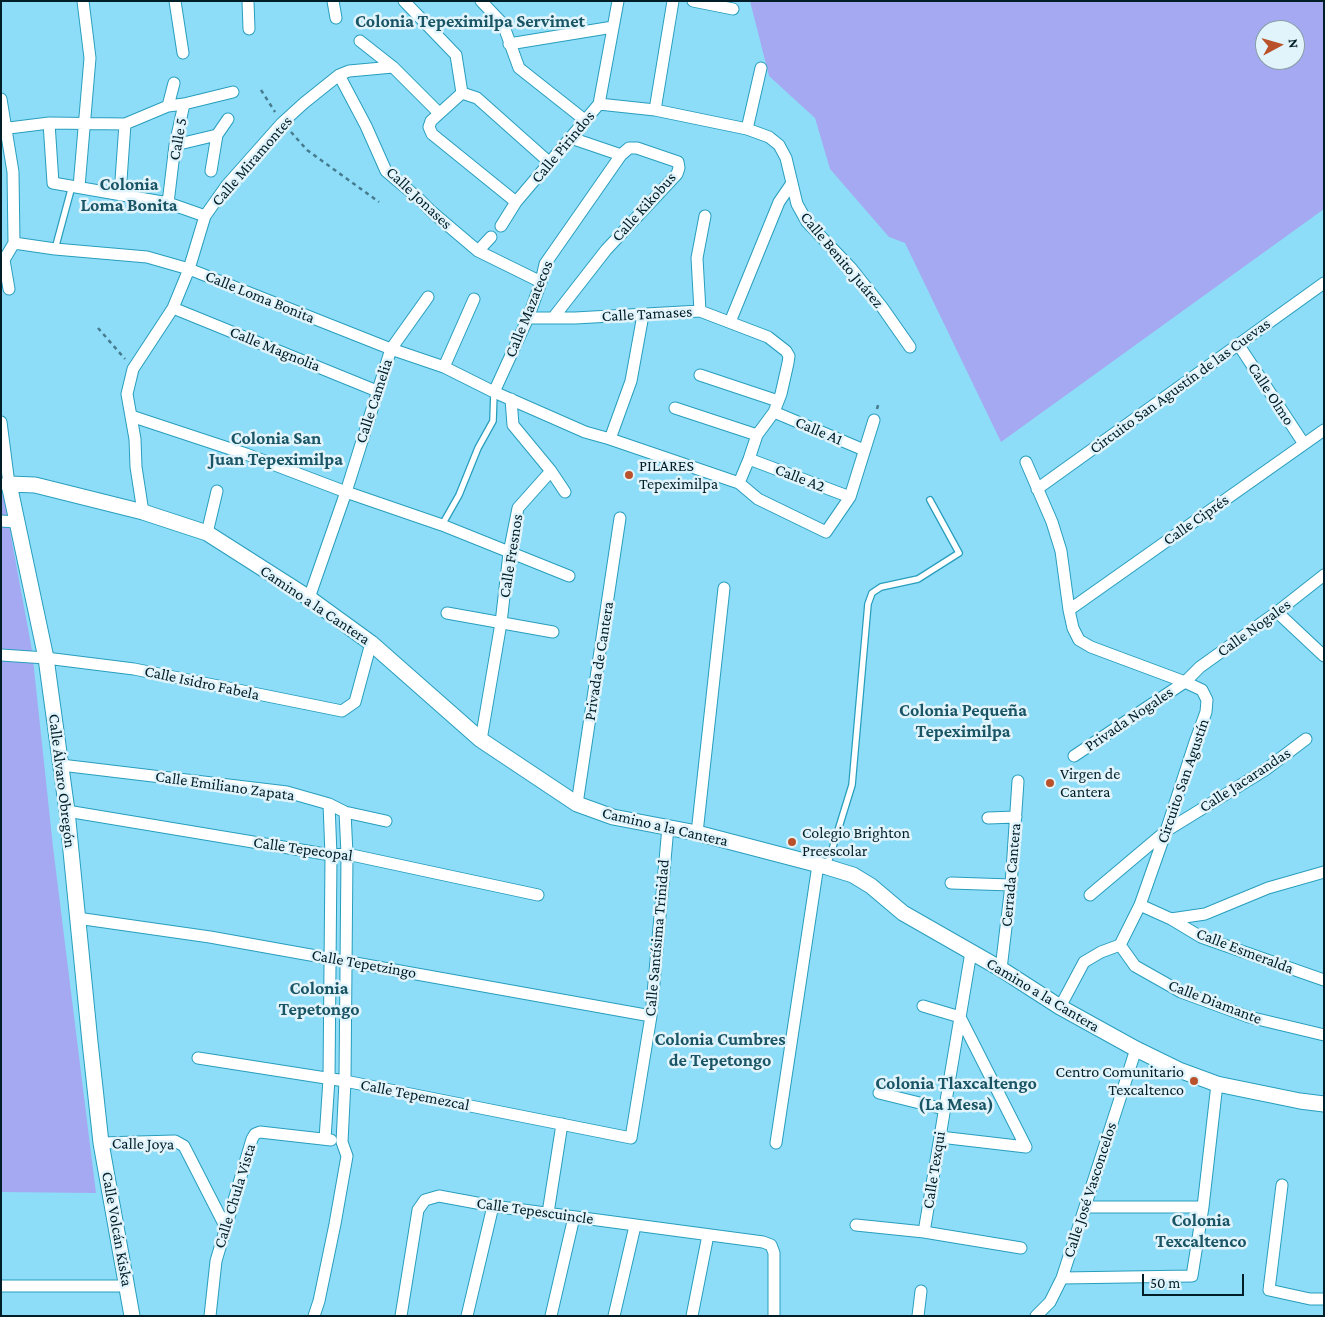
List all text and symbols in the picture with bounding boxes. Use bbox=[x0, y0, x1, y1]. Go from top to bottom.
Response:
district label: Colonia Tepeximilpa Servimet bbox=[355, 10, 585, 32]
north arrow bbox=[1255, 20, 1305, 70]
text: N bbox=[1285, 38, 1302, 49]
street label: Calle Pirindos bbox=[527, 107, 599, 187]
street label: Calle Miramontes bbox=[208, 112, 296, 210]
street label: Calle 5 bbox=[165, 116, 191, 162]
street label: Calle Jonases bbox=[382, 163, 456, 233]
street label: Calle Kikobus bbox=[608, 168, 680, 246]
district label: Colonia Loma Bonita bbox=[80, 173, 178, 215]
street label: Calle Benito Juárez bbox=[796, 208, 888, 312]
street label: Calle Mazatecos bbox=[501, 258, 557, 360]
street label: Calle Loma Bonita bbox=[202, 266, 318, 328]
street label: Calle Tamases bbox=[601, 302, 693, 326]
street label: Circuito San Agustín de las Cuevas bbox=[1086, 314, 1274, 458]
street label: Calle Magnolia bbox=[227, 322, 323, 376]
street label: Calle Camelia bbox=[351, 356, 397, 446]
street label: Calle Olmo bbox=[1244, 359, 1298, 429]
street label: Calle A1 bbox=[792, 412, 846, 450]
district label: Colonia San Juan Tepeximilpa bbox=[209, 427, 343, 469]
place label: PILARES Tepeximilpa bbox=[639, 456, 718, 494]
street label: Calle A2 bbox=[772, 460, 828, 496]
marker: PILARES Tepeximilpa bbox=[623, 469, 635, 481]
street label: Calle Ciprés bbox=[1159, 490, 1233, 550]
street label: Calle Fresnos bbox=[495, 513, 527, 599]
street label: Camino a la Cantera bbox=[256, 561, 374, 649]
street label: Calle Nogales bbox=[1214, 595, 1294, 661]
street label: Privada de Cantera bbox=[580, 600, 618, 722]
street label: Calle Isidro Fabela bbox=[143, 661, 261, 705]
street label: Privada Nogales bbox=[1081, 682, 1177, 756]
district label: Colonia Pequeña Tepeximilpa bbox=[899, 699, 1027, 742]
street label: Calle Álvaro Obregón bbox=[44, 713, 80, 849]
street label: Circuito San Agustín bbox=[1153, 716, 1213, 846]
street label: Calle Jacarandas bbox=[1196, 743, 1294, 817]
place label: Virgen de Cantera bbox=[1060, 764, 1120, 802]
street label: Calle Emiliano Zapata bbox=[154, 767, 296, 805]
marker: Virgen de Cantera bbox=[1044, 777, 1056, 789]
street label: Camino a la Cantera bbox=[600, 803, 730, 851]
street label: Cerrada Cantera bbox=[997, 822, 1025, 928]
place label: Colegio Brighton Preescolar bbox=[802, 823, 910, 861]
street label: Calle Tepecopal bbox=[252, 833, 354, 865]
marker: Colegio Brighton Preescolar bbox=[786, 836, 798, 848]
street label: Calle Santísima Trinidad bbox=[641, 859, 673, 1017]
street label: Calle Esmeralda bbox=[1194, 924, 1296, 978]
street label: Calle Tepetzingo bbox=[310, 945, 418, 983]
street label: Camino a la Cantera bbox=[983, 954, 1103, 1036]
street label: Calle Diamante bbox=[1166, 975, 1264, 1029]
district label: Colonia Tepetongo bbox=[278, 977, 360, 1020]
district label: Colonia Cumbres de Tepetongo bbox=[654, 1028, 786, 1070]
place label: Centro Comunitario Texcaltenco bbox=[1056, 1062, 1184, 1100]
district label: Colonia Tlaxcaltengo (La Mesa) bbox=[875, 1072, 1037, 1114]
street label: Calle Tepemezcal bbox=[359, 1075, 471, 1115]
marker: Centro Comunitario Texcaltenco bbox=[1188, 1075, 1200, 1087]
street label: Calle José Vasconcelos bbox=[1059, 1120, 1121, 1260]
street label: Calle Texqui bbox=[918, 1130, 950, 1210]
street label: Calle Joya bbox=[112, 1134, 174, 1154]
street label: Calle Chula Vista bbox=[210, 1141, 260, 1251]
street label: Calle Volcán Kiska bbox=[97, 1170, 137, 1288]
street label: Calle Tepescuincle bbox=[475, 1193, 595, 1229]
district label: Colonia Texcaltenco bbox=[1155, 1209, 1247, 1252]
scale bar bbox=[1145, 1264, 1248, 1296]
text: 50 m bbox=[1150, 1275, 1180, 1291]

